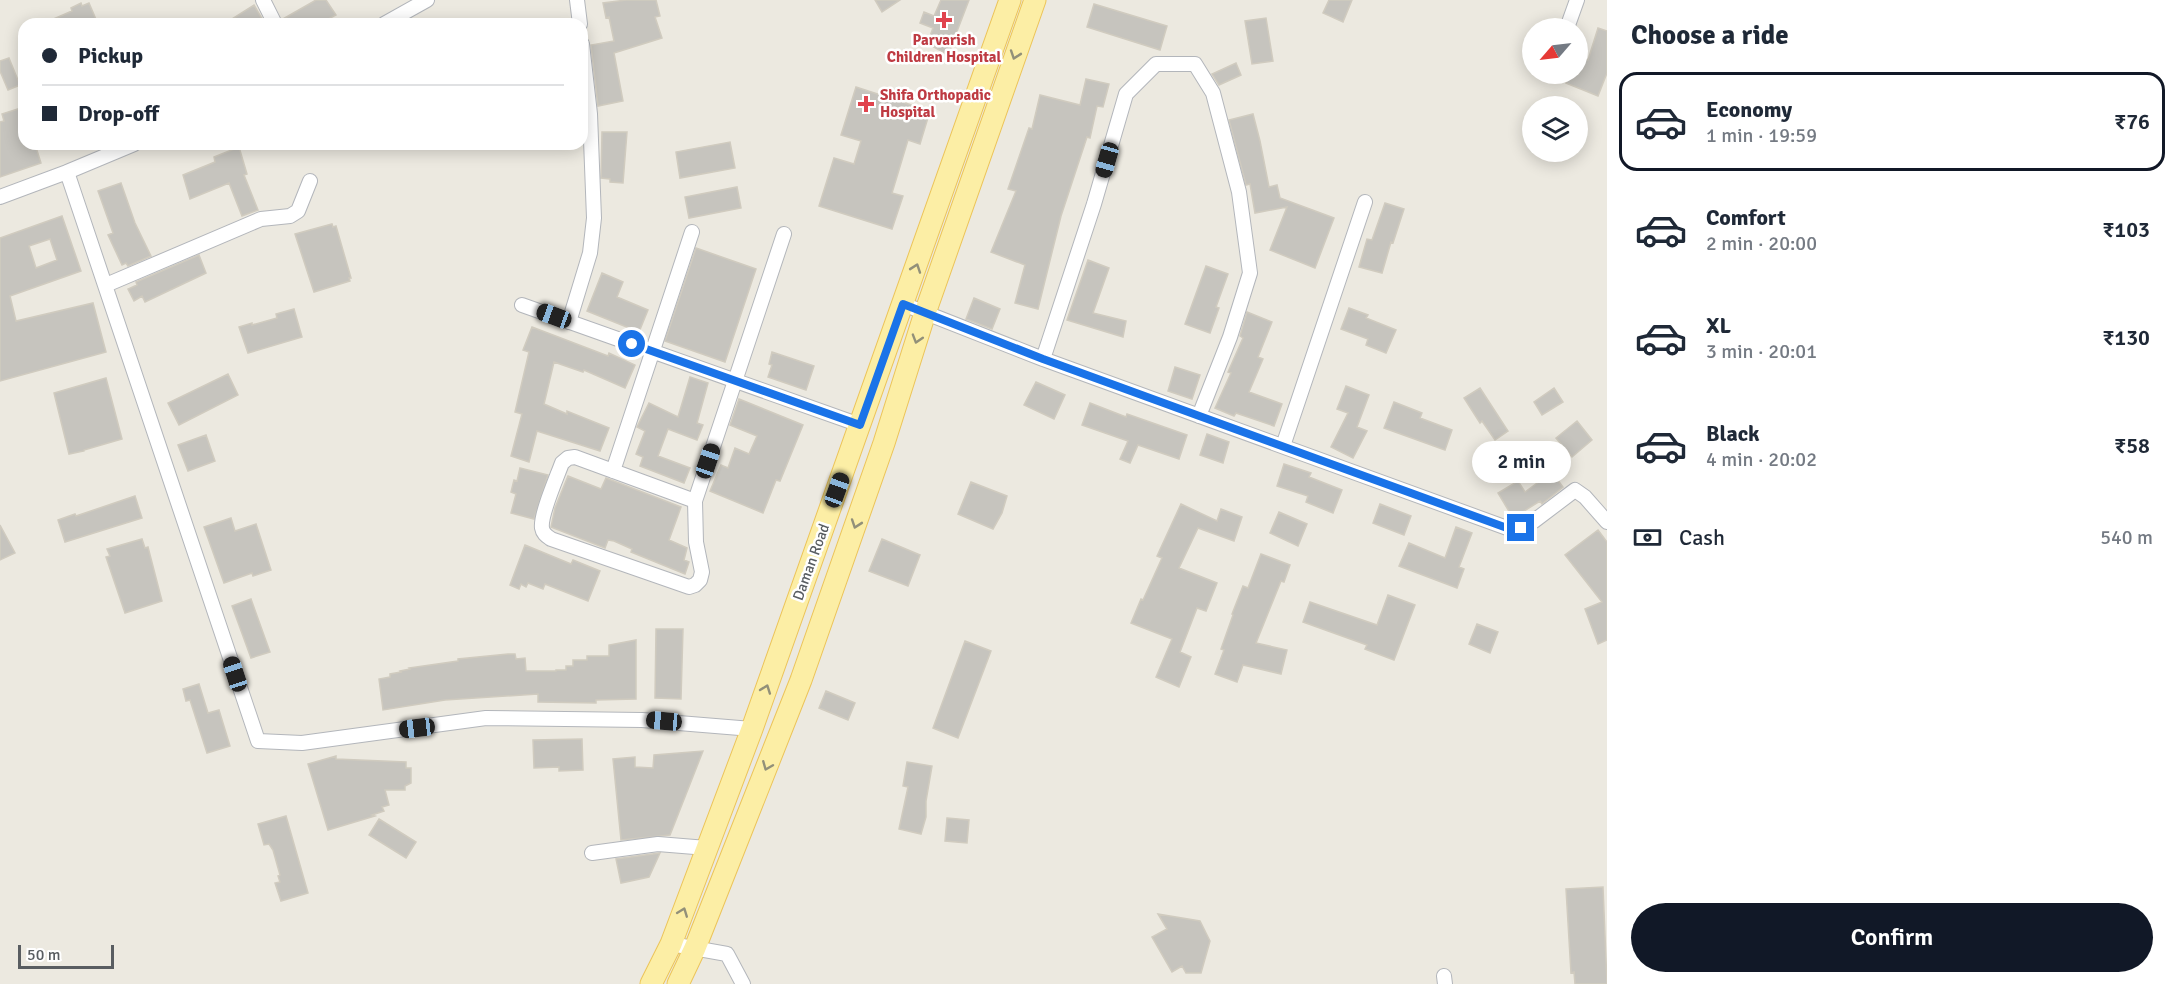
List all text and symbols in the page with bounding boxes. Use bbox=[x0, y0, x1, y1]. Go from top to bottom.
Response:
marker: Parvarish Children Hospital bbox=[935, 11, 953, 29]
north arrow bbox=[1522, 18, 1588, 84]
map controls bbox=[1522, 18, 1588, 162]
text: Choose a ride bbox=[1631, 19, 1789, 52]
place label: Parvarish Children Hospital bbox=[887, 31, 1001, 66]
text: Pickup bbox=[78, 42, 143, 69]
one-way arrow bbox=[1010, 49, 1023, 60]
place label: Shifa Orthopadic Hospital bbox=[880, 86, 991, 121]
marker: Shifa Orthopadic Hospital bbox=[857, 95, 875, 113]
icon: car bbox=[1634, 95, 1688, 149]
button: layers bbox=[1522, 96, 1588, 162]
text: Economy bbox=[1706, 96, 1792, 123]
text: Drop-off bbox=[78, 100, 159, 127]
text: ₹76 bbox=[2114, 108, 2150, 135]
text: 1 min · 19:59 bbox=[1706, 123, 1817, 148]
car bbox=[1093, 140, 1121, 180]
icon: car bbox=[1634, 203, 1688, 257]
text: Comfort bbox=[1706, 204, 1786, 231]
text: ₹103 bbox=[2102, 216, 2150, 243]
text: 2 min · 20:00 bbox=[1706, 231, 1817, 256]
one-way arrow bbox=[908, 263, 921, 274]
car bbox=[534, 301, 574, 331]
icon: car bbox=[1634, 311, 1688, 365]
text: XL bbox=[1706, 312, 1731, 339]
text: ₹130 bbox=[2102, 324, 2150, 351]
route start bbox=[618, 330, 645, 357]
one-way arrow bbox=[912, 333, 924, 343]
text: 3 min · 20:01 bbox=[1706, 339, 1817, 364]
icon: car bbox=[1634, 419, 1688, 473]
text: Black bbox=[1706, 420, 1760, 447]
text: ₹58 bbox=[2114, 432, 2150, 459]
car bbox=[694, 441, 722, 481]
callout: 2 min bbox=[1472, 441, 1570, 483]
text: 4 min · 20:02 bbox=[1706, 447, 1817, 472]
text: 2 min bbox=[1498, 449, 1545, 474]
car bbox=[822, 470, 852, 510]
route end bbox=[1507, 514, 1534, 541]
one-way arrow bbox=[851, 518, 864, 529]
street label: Daman Road bbox=[789, 521, 833, 603]
icon: cash bbox=[1631, 521, 1664, 554]
text: Cash bbox=[1679, 524, 1725, 551]
text: 540 m bbox=[2100, 525, 2153, 550]
car bbox=[221, 654, 249, 694]
one-way arrow bbox=[758, 685, 771, 695]
car bbox=[645, 710, 683, 732]
car bbox=[398, 717, 436, 739]
one-way arrow bbox=[762, 760, 774, 771]
button: Confirm bbox=[1631, 903, 2153, 972]
one-way arrow bbox=[676, 907, 688, 918]
scale bar bbox=[18, 942, 114, 970]
text: 50 m bbox=[27, 945, 61, 965]

